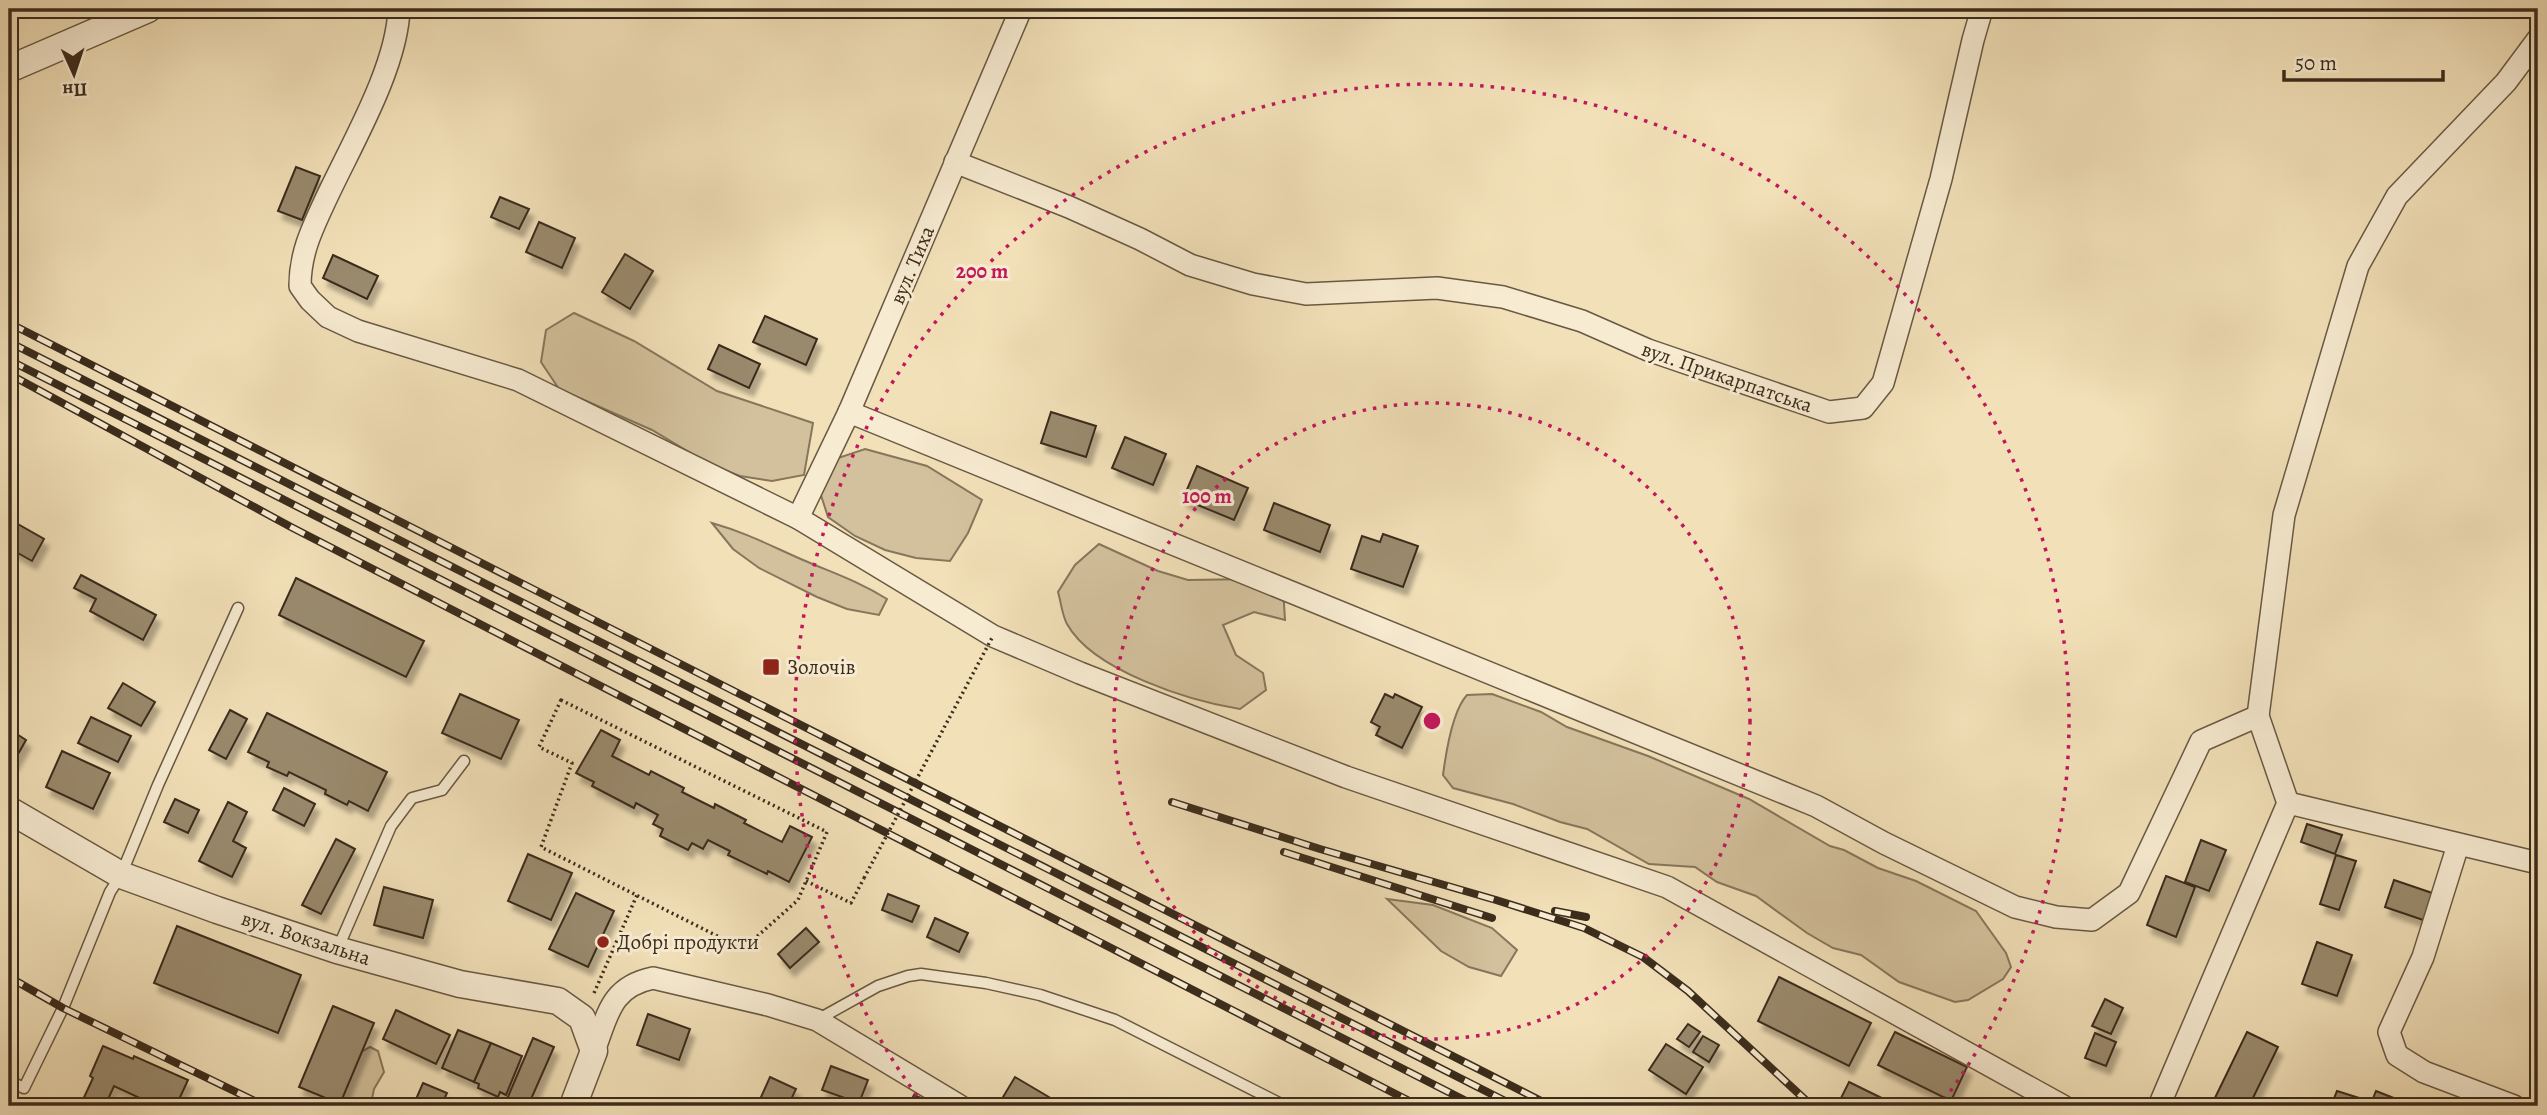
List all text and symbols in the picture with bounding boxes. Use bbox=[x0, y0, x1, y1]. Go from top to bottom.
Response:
north arrow bbox=[38, 38, 108, 108]
scale bar bbox=[2284, 38, 2444, 82]
text: 50 m bbox=[2295, 49, 2337, 77]
text: Пн bbox=[62, 76, 88, 104]
street label: вул. Тиха bbox=[883, 221, 941, 309]
text: 200 m bbox=[956, 257, 1009, 285]
street label: вул. Прикарпатська bbox=[1638, 335, 1816, 419]
text: 100 m bbox=[1182, 482, 1232, 510]
place label: Золочів bbox=[787, 653, 856, 681]
marker: Золочів bbox=[761, 657, 781, 677]
centre of rings bbox=[1420, 709, 1444, 733]
street label: вул. Вокзальна bbox=[238, 904, 374, 972]
place label: Добрі продукти bbox=[617, 928, 759, 956]
marker: Добрі продукти bbox=[595, 934, 611, 950]

